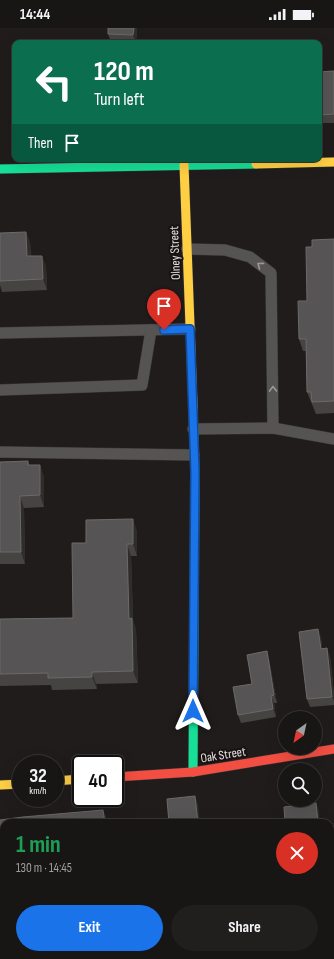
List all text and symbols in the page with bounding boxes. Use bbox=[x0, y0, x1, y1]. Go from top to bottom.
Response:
text: 14:44 bbox=[20, 5, 50, 24]
text: 120 m bbox=[94, 55, 154, 88]
icon: left bbox=[28, 56, 80, 108]
text: Turn left bbox=[94, 89, 145, 110]
icon: arrive bbox=[61, 132, 83, 154]
text: Then bbox=[28, 134, 53, 153]
street label: Olney Street bbox=[166, 226, 184, 280]
one-way arrow bbox=[257, 262, 264, 270]
pin bbox=[147, 289, 181, 330]
icon: arrive bbox=[153, 295, 175, 317]
one-way arrow bbox=[268, 386, 277, 392]
position arrow bbox=[172, 690, 214, 732]
north arrow bbox=[278, 711, 322, 755]
map controls bbox=[278, 711, 322, 807]
street label: Oak Street bbox=[199, 744, 247, 766]
speed limit sign: 40 bbox=[72, 755, 124, 807]
button: search bbox=[278, 763, 322, 807]
text: 32 bbox=[29, 764, 47, 788]
text: km/h bbox=[29, 785, 47, 797]
text: 1 min bbox=[16, 830, 61, 859]
button: close bbox=[276, 832, 318, 874]
text: 130 m · 14:45 bbox=[16, 860, 72, 876]
button: Exit bbox=[16, 905, 163, 951]
button: Share bbox=[171, 905, 318, 951]

